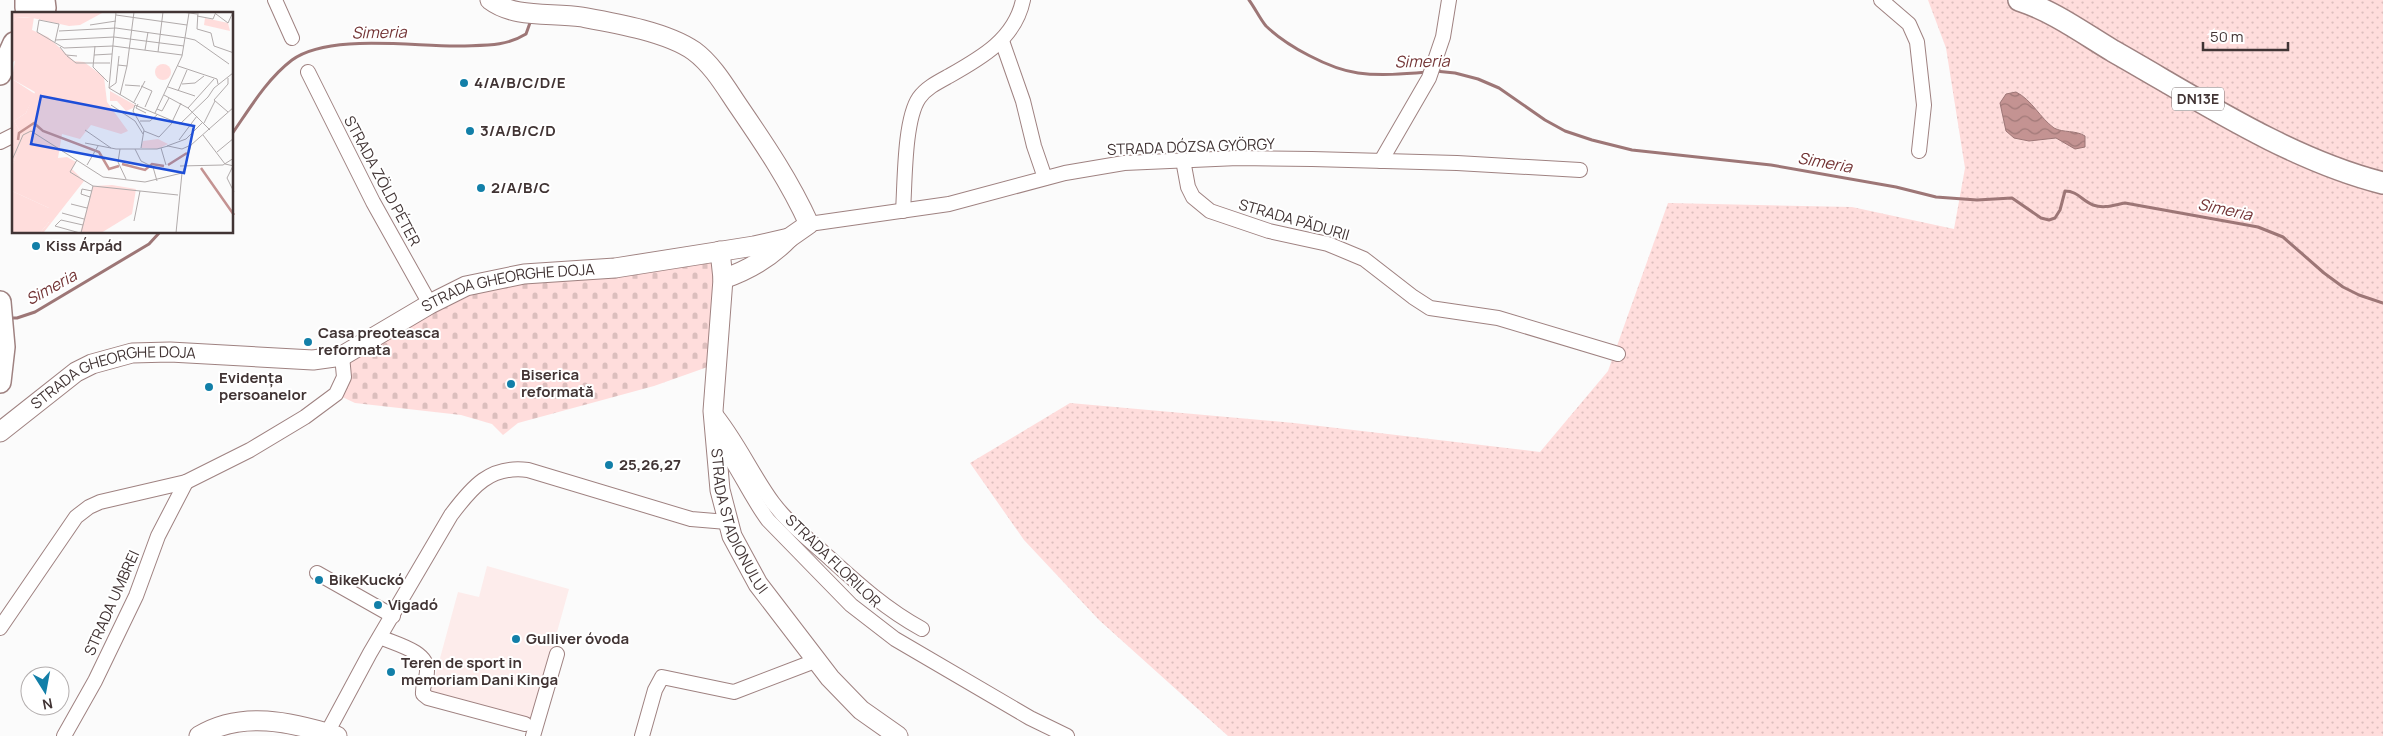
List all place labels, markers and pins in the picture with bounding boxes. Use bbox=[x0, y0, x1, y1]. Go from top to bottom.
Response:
place label: 4/A/B/C/D/E bbox=[474, 72, 566, 93]
marker: 4/A/B/C/D/E bbox=[458, 77, 470, 89]
place label: 3/A/B/C/D bbox=[480, 120, 556, 141]
marker: 3/A/B/C/D bbox=[464, 125, 476, 137]
place label: 2/A/B/C bbox=[491, 177, 550, 198]
marker: 2/A/B/C bbox=[475, 182, 487, 194]
place label: Kiss Árpád bbox=[46, 235, 122, 256]
marker: Kiss Árpád bbox=[30, 240, 42, 252]
place label: Casa preoteasca reformata bbox=[318, 322, 440, 360]
marker: Casa preoteasca reformata bbox=[302, 336, 314, 348]
place label: Biserica reformată bbox=[521, 364, 594, 402]
place label: Evidența persoanelor bbox=[219, 367, 307, 405]
marker: Biserica reformată bbox=[505, 378, 517, 390]
marker: Evidența persoanelor bbox=[203, 381, 215, 393]
place label: 25,26,27 bbox=[619, 454, 681, 475]
marker: 25,26,27 bbox=[603, 459, 615, 471]
place label: BikeKuckó bbox=[329, 569, 404, 590]
marker: BikeKuckó bbox=[313, 574, 325, 586]
place label: Vigadó bbox=[388, 594, 438, 615]
marker: Vigadó bbox=[372, 599, 384, 611]
place label: Gulliver óvoda bbox=[526, 628, 629, 649]
marker: Gulliver óvoda bbox=[510, 633, 522, 645]
place label: Teren de sport in memoriam Dani Kinga bbox=[401, 652, 558, 690]
marker: Teren de sport in memoriam Dani Kinga bbox=[385, 666, 397, 678]

